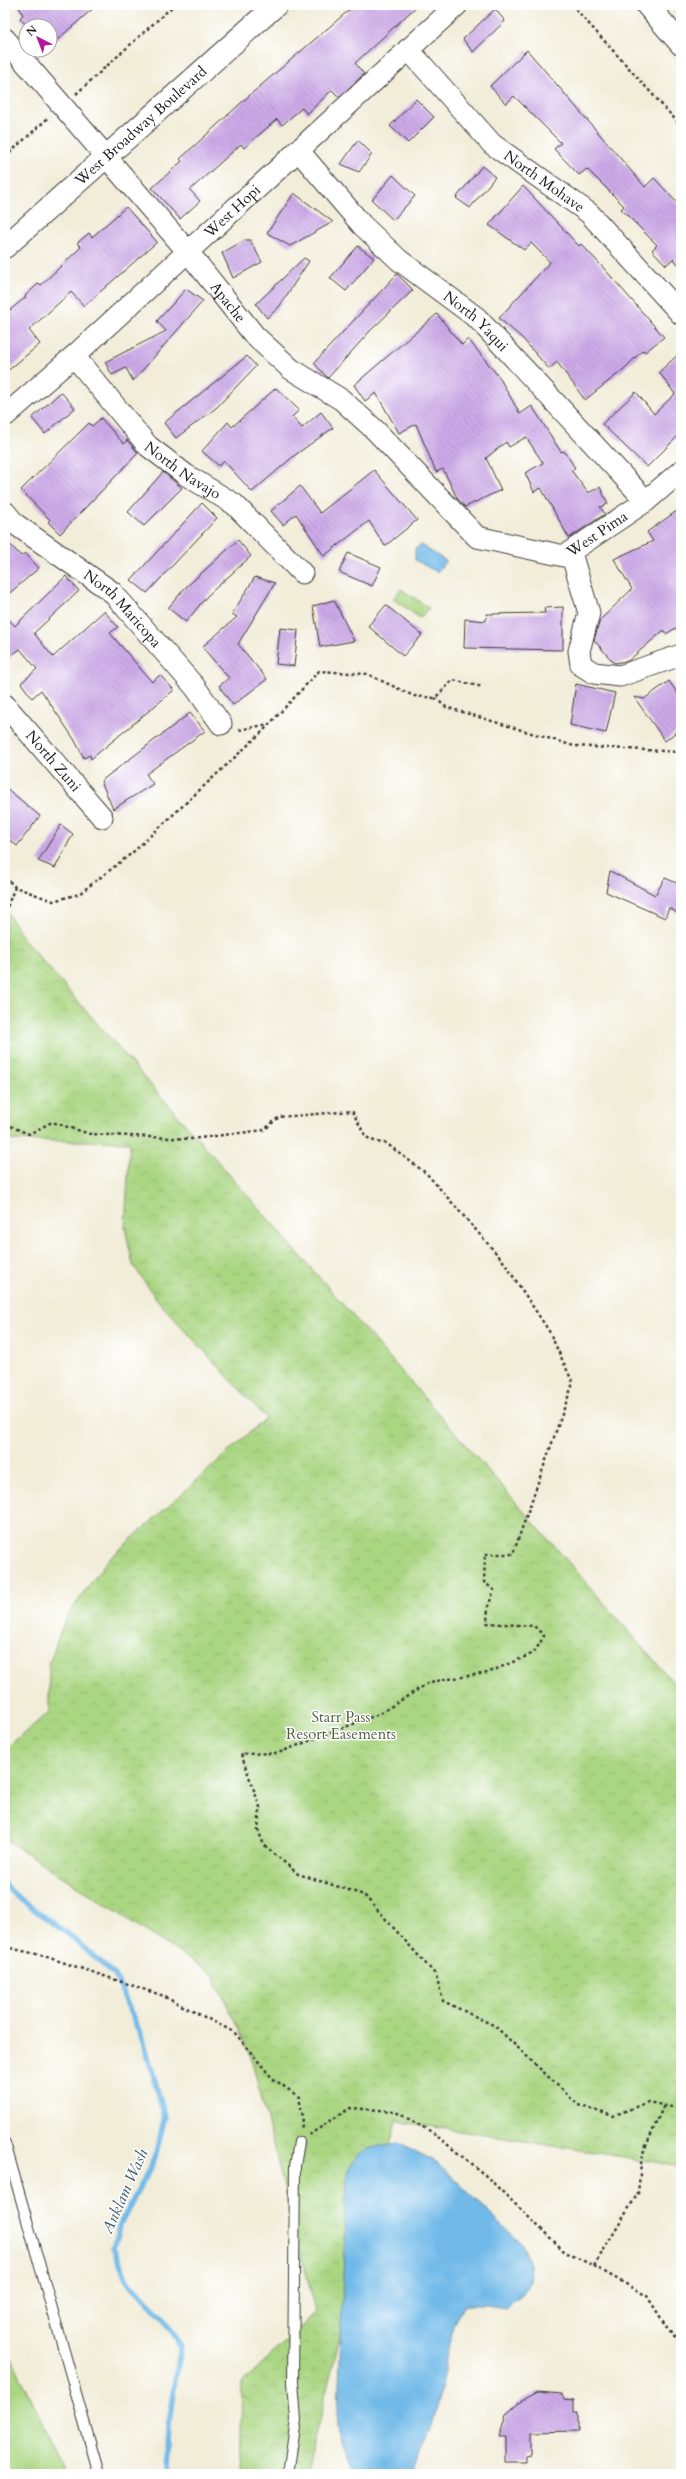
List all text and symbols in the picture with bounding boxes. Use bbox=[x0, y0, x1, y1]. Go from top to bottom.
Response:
north arrow bbox=[18, 18, 58, 58]
text: N bbox=[23, 22, 41, 40]
street label: West Broadway Boulevard bbox=[70, 61, 211, 191]
street label: North Mohave bbox=[500, 146, 589, 217]
street label: West Hopi bbox=[199, 180, 265, 243]
street label: Apache bbox=[206, 278, 251, 327]
street label: North Yaqui bbox=[439, 286, 513, 356]
street label: North Navajo bbox=[140, 437, 225, 504]
street label: West Pima bbox=[562, 506, 632, 562]
street label: North Maricopa bbox=[80, 565, 166, 652]
street label: North Zuni bbox=[21, 726, 86, 796]
park label: Starr Pass Resort Easements bbox=[286, 1707, 396, 1744]
water label: Anklam Wash bbox=[96, 2145, 153, 2238]

